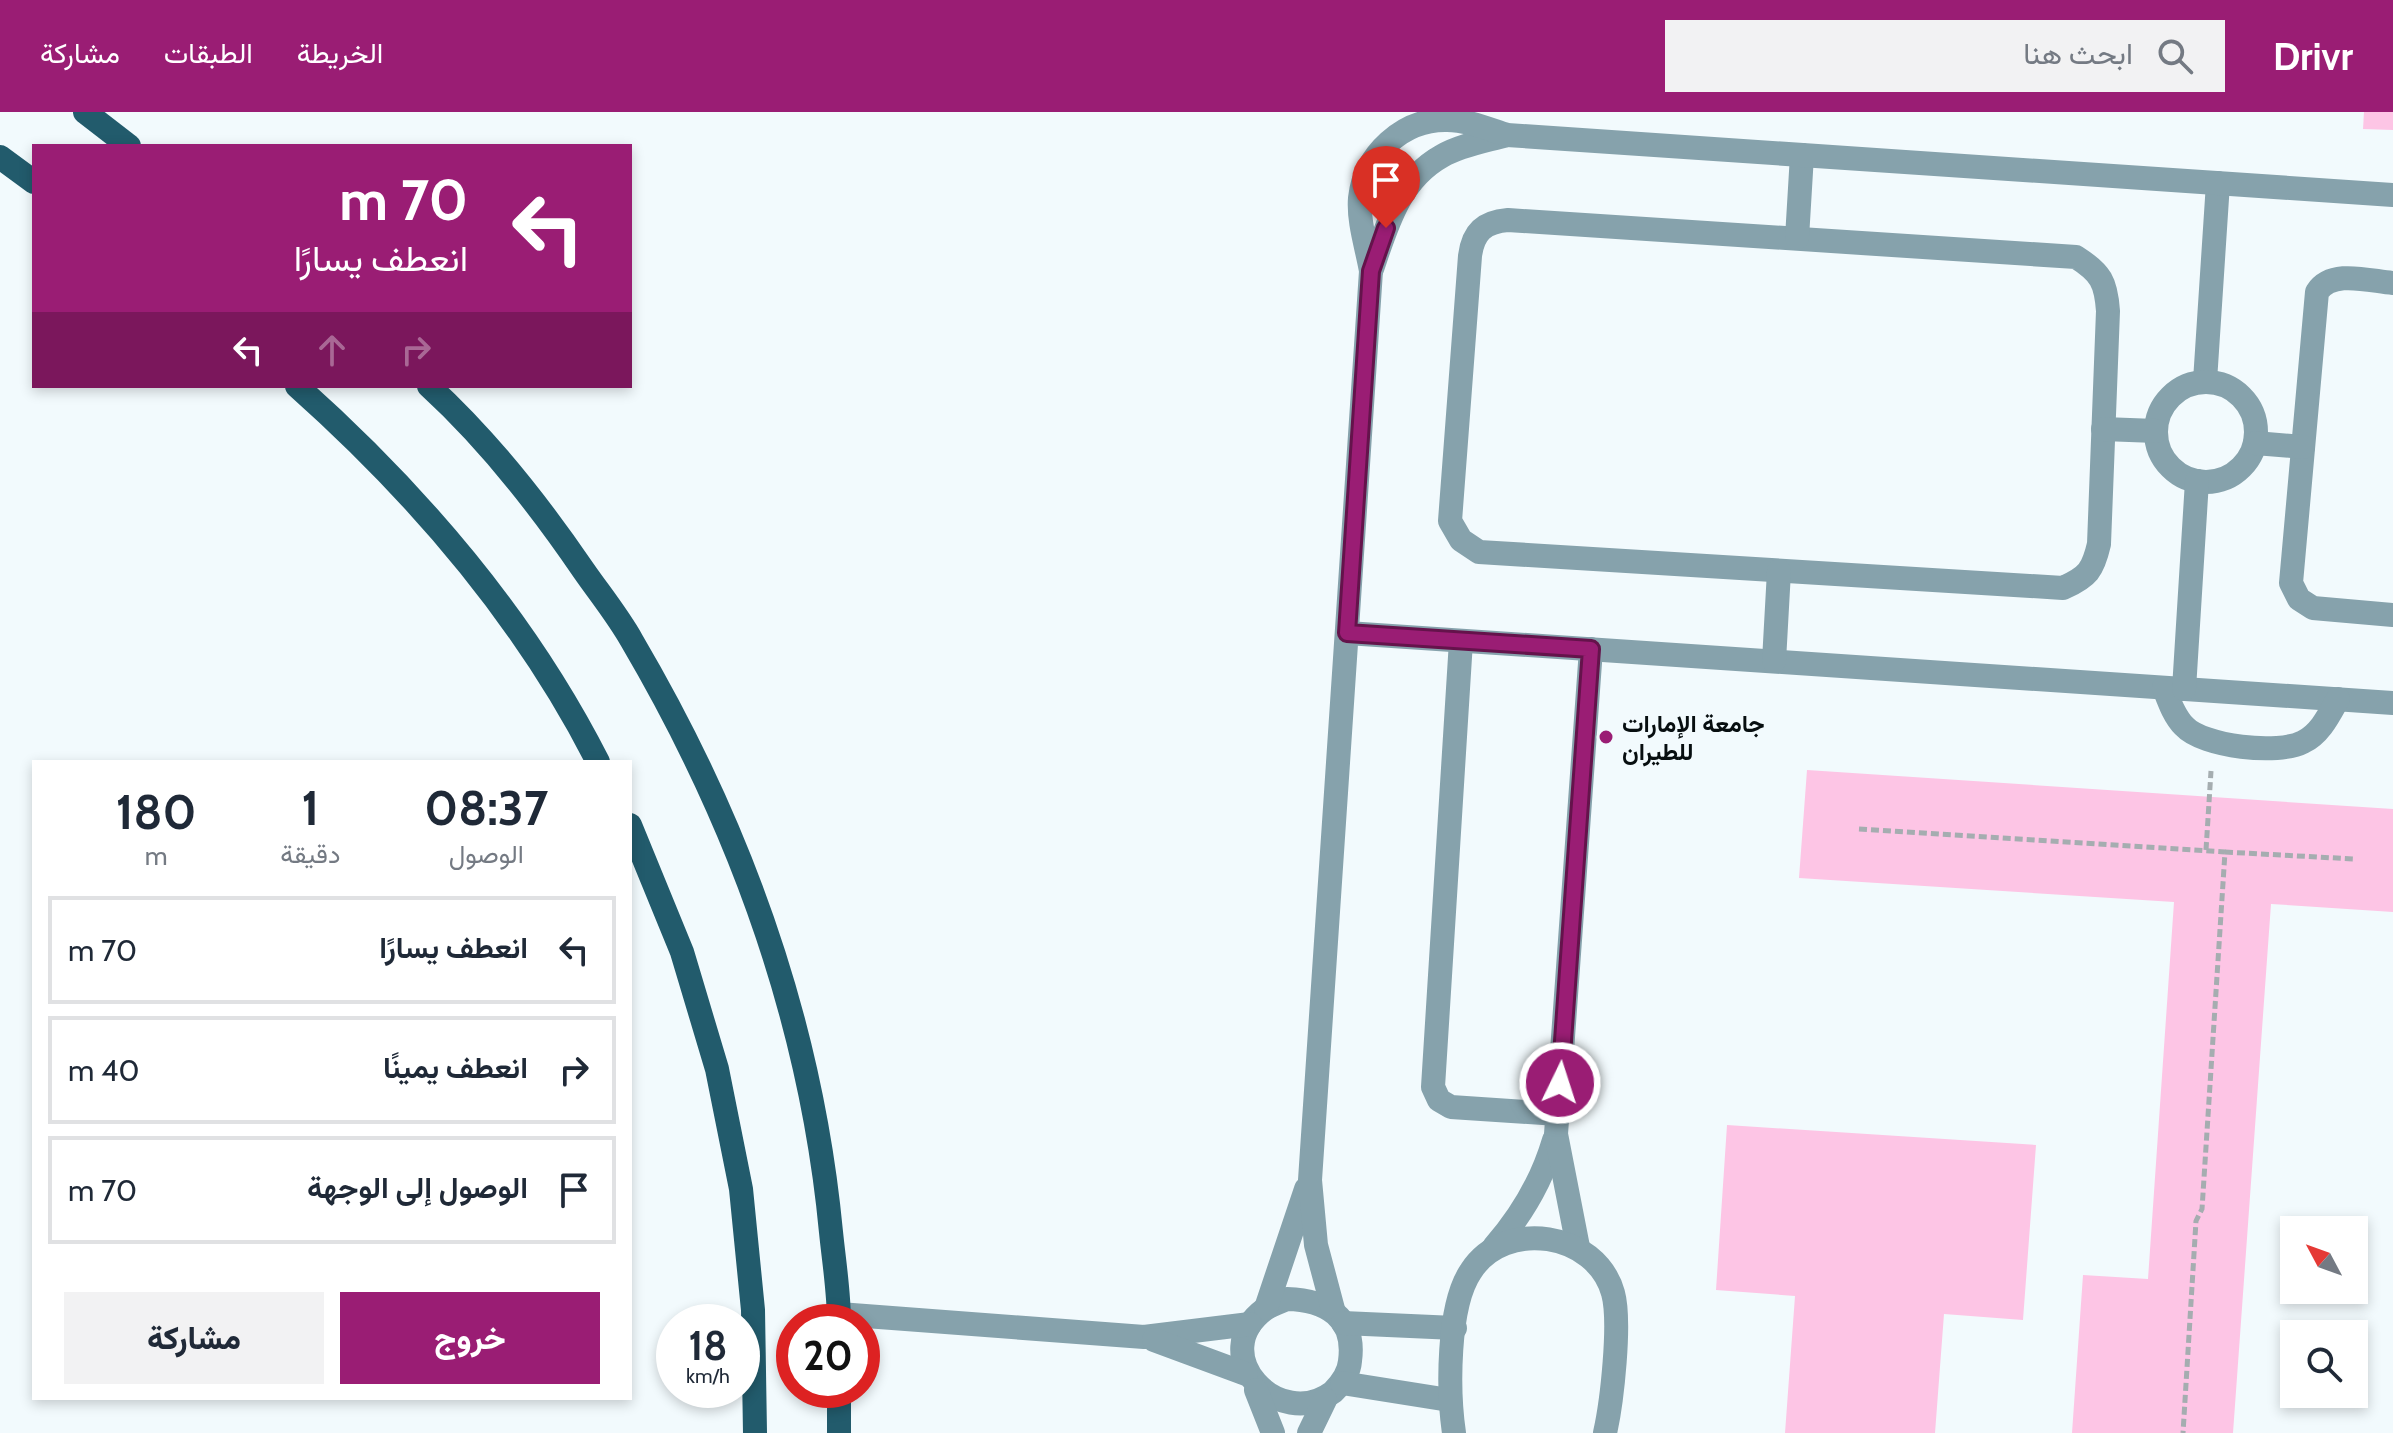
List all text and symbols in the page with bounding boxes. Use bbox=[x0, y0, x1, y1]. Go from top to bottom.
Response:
search box bbox=[1665, 20, 2225, 92]
text: Drivr bbox=[2273, 33, 2353, 80]
icon: search bbox=[2153, 34, 2197, 78]
text: ابحث هنا bbox=[2023, 35, 2133, 72]
text: مشاركة bbox=[40, 36, 120, 70]
text: الطبقات bbox=[164, 36, 253, 70]
text: الخريطة bbox=[297, 36, 383, 70]
pin bbox=[1352, 146, 1420, 228]
icon: arrive bbox=[1364, 158, 1408, 202]
text: 70 m bbox=[339, 166, 468, 234]
icon: left bbox=[496, 176, 600, 280]
text: انعطف يسارًا bbox=[294, 236, 468, 280]
icon: left bbox=[226, 328, 270, 372]
icon: ahead bbox=[310, 328, 354, 372]
icon: right bbox=[394, 328, 438, 372]
place label: جامعة الإمارات للطيران bbox=[1622, 709, 1765, 767]
marker: جامعة الإمارات للطيران bbox=[1597, 728, 1615, 746]
text: 1 bbox=[302, 779, 319, 837]
text: 08:37 bbox=[424, 779, 548, 837]
text: 180 bbox=[116, 783, 196, 841]
text: دقيقة bbox=[280, 838, 340, 870]
text: الوصول bbox=[449, 838, 524, 870]
text: m bbox=[145, 840, 168, 872]
icon: left bbox=[552, 928, 596, 972]
text: انعطف يسارًا bbox=[379, 929, 528, 966]
text: 70 m bbox=[68, 932, 137, 969]
position arrow bbox=[1518, 1041, 1602, 1125]
icon: right bbox=[552, 1048, 596, 1092]
text: انعطف يمينًا bbox=[383, 1049, 528, 1086]
text: 40 m bbox=[68, 1052, 139, 1089]
icon: arrive bbox=[552, 1168, 596, 1212]
text: الوصول إلى الوجهة bbox=[307, 1169, 528, 1206]
text: 70 m bbox=[68, 1172, 137, 1209]
north arrow bbox=[2280, 1216, 2368, 1304]
map controls bbox=[2280, 1216, 2368, 1408]
button: مشاركة bbox=[64, 1292, 324, 1384]
button: خروج bbox=[340, 1292, 600, 1384]
speed limit sign: 20 bbox=[776, 1304, 880, 1408]
button: search bbox=[2280, 1320, 2368, 1408]
text: 18 bbox=[689, 1321, 727, 1370]
text: km/h bbox=[686, 1364, 730, 1388]

